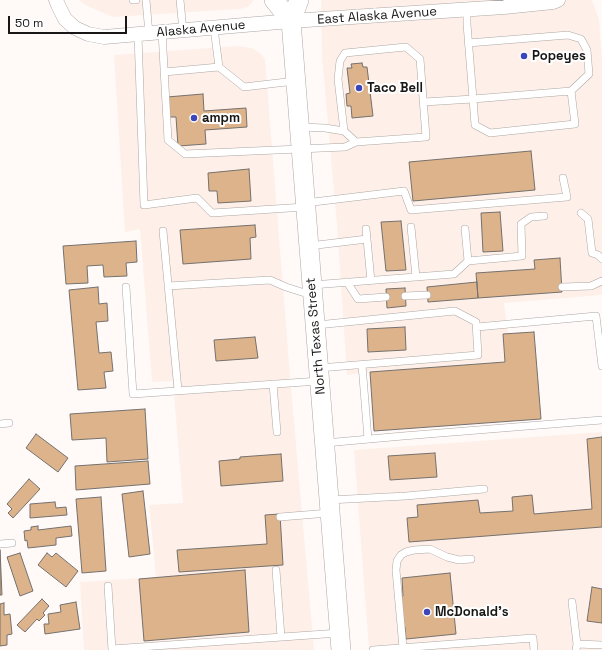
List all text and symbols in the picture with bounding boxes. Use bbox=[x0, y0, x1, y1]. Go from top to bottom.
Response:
street label: East Alaska Avenue bbox=[317, 4, 437, 28]
scale bar bbox=[10, 8, 129, 34]
text: 50 m bbox=[15, 15, 43, 31]
street label: Alaska Avenue bbox=[156, 17, 246, 41]
place label: Popeyes bbox=[532, 48, 586, 64]
marker: Popeyes bbox=[519, 51, 529, 61]
place label: Taco Bell bbox=[367, 80, 423, 96]
marker: Taco Bell bbox=[354, 83, 364, 93]
place label: ampm bbox=[202, 110, 240, 126]
marker: ampm bbox=[189, 113, 199, 123]
street label: North Texas Street bbox=[303, 277, 329, 395]
place label: McDonald's bbox=[435, 604, 508, 620]
marker: McDonald's bbox=[422, 607, 432, 617]

